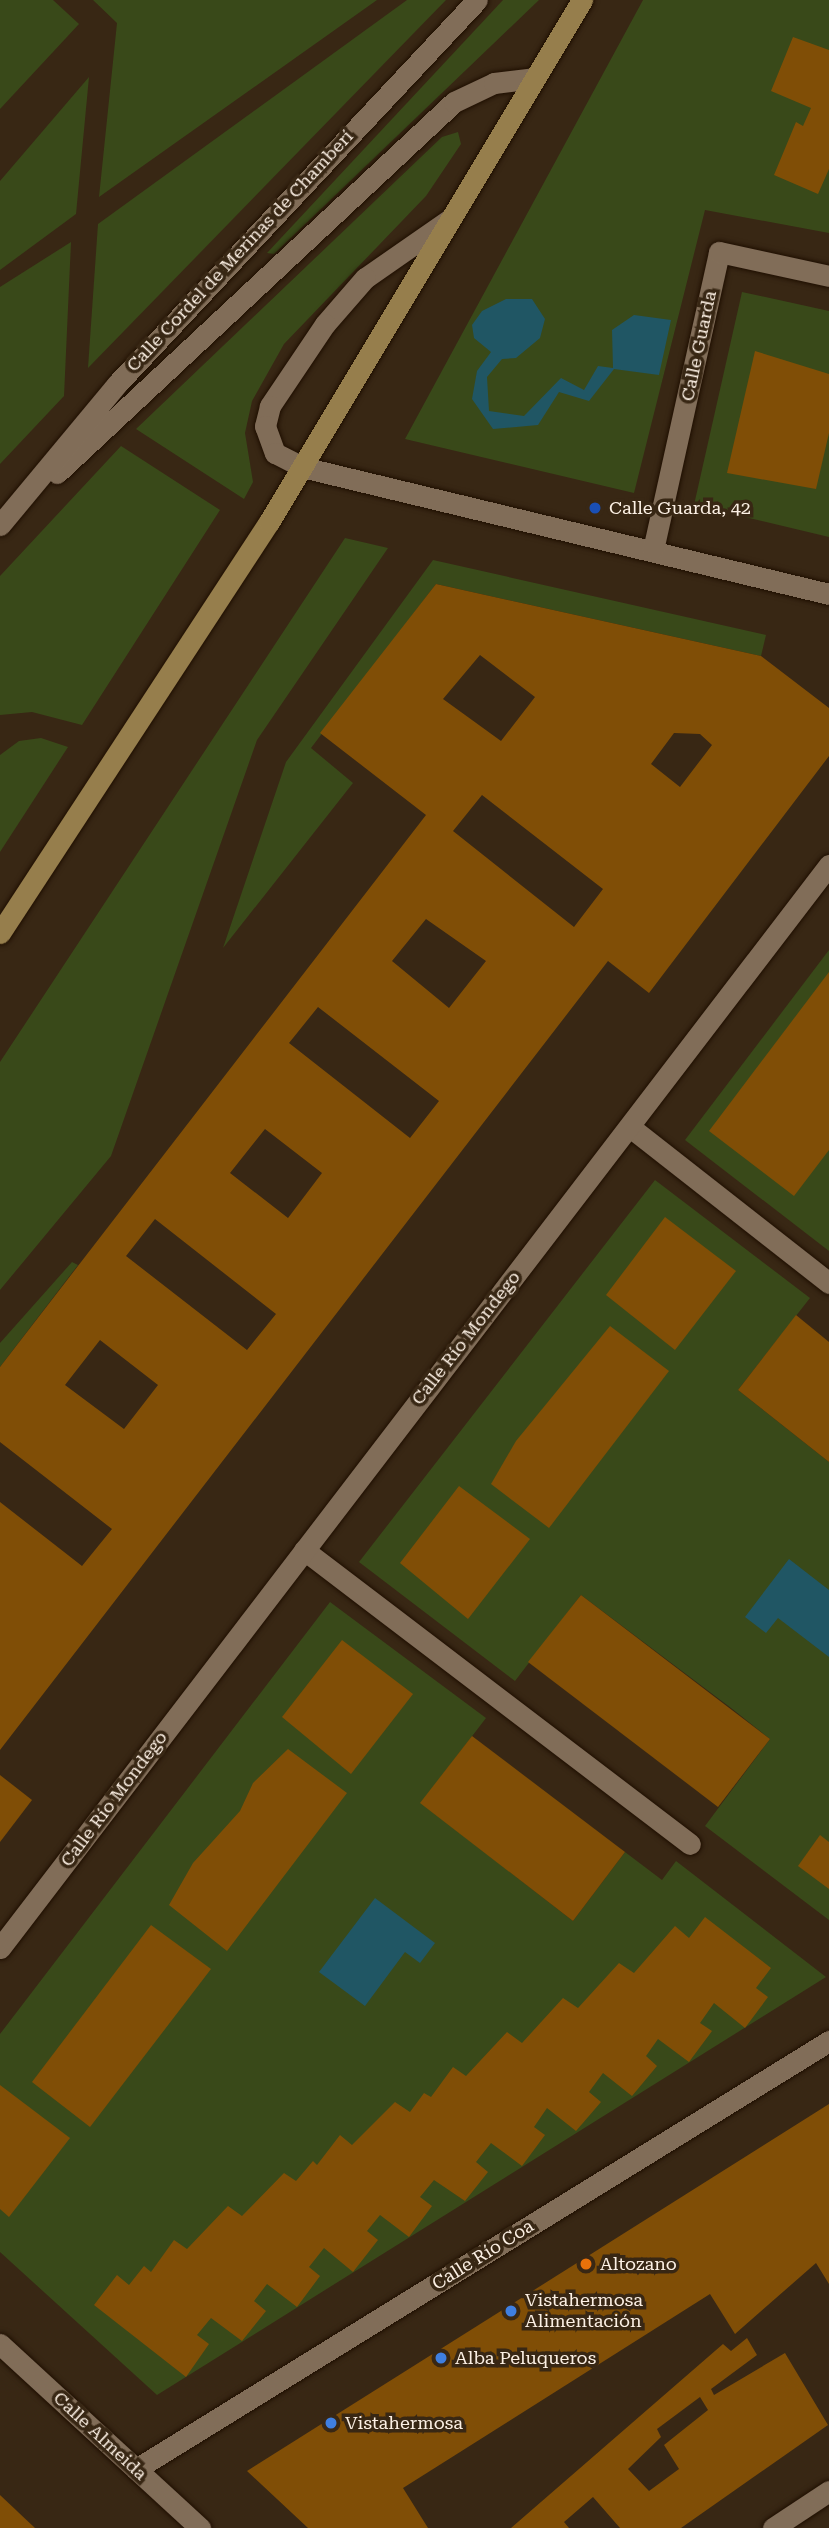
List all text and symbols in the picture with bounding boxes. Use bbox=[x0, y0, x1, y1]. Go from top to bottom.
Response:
street label: Calle Cordel de Merinas de Chamberí bbox=[122, 126, 358, 376]
street label: Calle Guarda bbox=[677, 289, 721, 403]
place label: Calle Guarda, 42 bbox=[609, 497, 751, 519]
marker: Calle Guarda, 42 bbox=[587, 500, 603, 516]
street label: Calle Río Mondego bbox=[407, 1267, 525, 1409]
street label: Calle Río Mondego bbox=[56, 1727, 172, 1871]
street label: Calle Río Coa bbox=[428, 2215, 538, 2295]
place label: Altozano bbox=[600, 2253, 677, 2275]
marker: Altozano bbox=[578, 2256, 594, 2272]
place label: Vistahermosa Alimentación bbox=[525, 2290, 643, 2332]
marker: Vistahermosa Alimentación bbox=[503, 2303, 519, 2319]
place label: Alba Peluqueros bbox=[455, 2347, 596, 2369]
marker: Alba Peluqueros bbox=[433, 2350, 449, 2366]
street label: Calle Almeida bbox=[49, 2387, 151, 2485]
place label: Vistahermosa bbox=[345, 2412, 463, 2434]
marker: Vistahermosa bbox=[323, 2415, 339, 2431]

